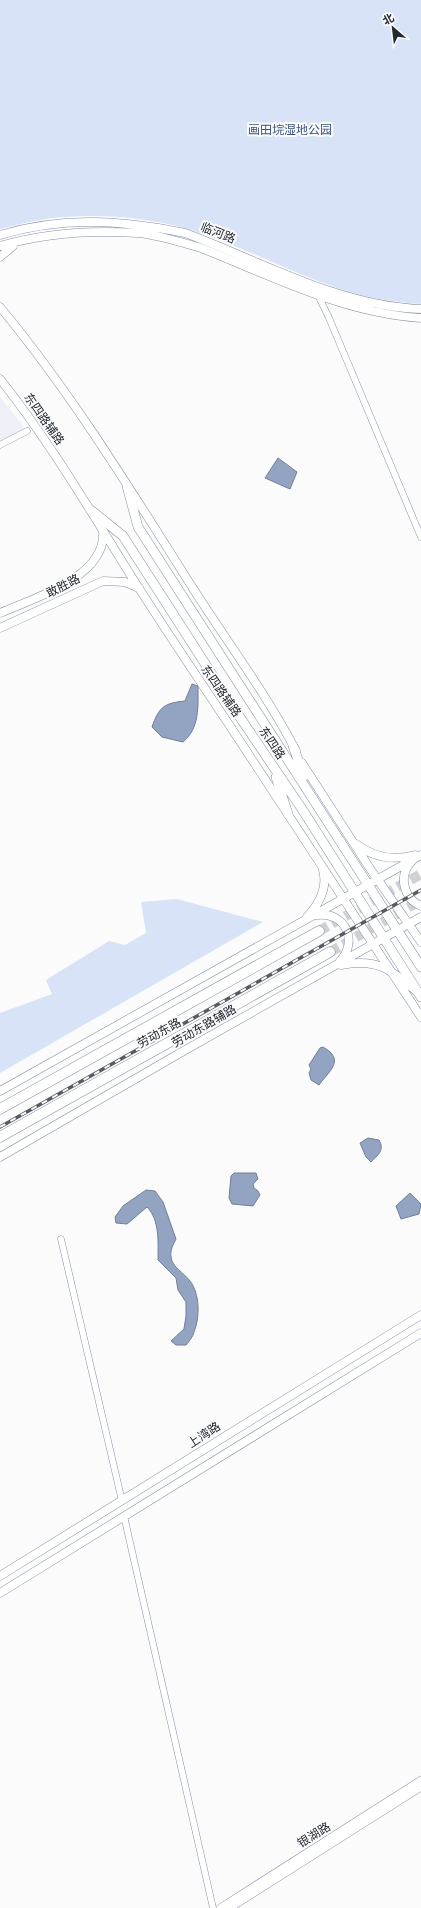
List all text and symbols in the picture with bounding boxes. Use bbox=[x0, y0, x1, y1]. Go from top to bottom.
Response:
north arrow bbox=[373, 8, 413, 48]
text: 北 bbox=[381, 11, 396, 27]
park label: 画田垸湿地公园 bbox=[248, 123, 332, 137]
street label: 临河路 bbox=[199, 220, 237, 246]
street label: 东四路辅路 bbox=[21, 390, 67, 448]
street label: 敢胜路 bbox=[44, 572, 82, 600]
street label: 东四路辅路 bbox=[198, 662, 244, 720]
street label: 东四路 bbox=[256, 724, 288, 762]
street label: 劳动东路辅路 bbox=[169, 1002, 239, 1050]
street label: 劳动东路 bbox=[135, 1015, 183, 1051]
street label: 上湾路 bbox=[185, 1419, 223, 1451]
street label: 银湖路 bbox=[295, 1820, 333, 1850]

